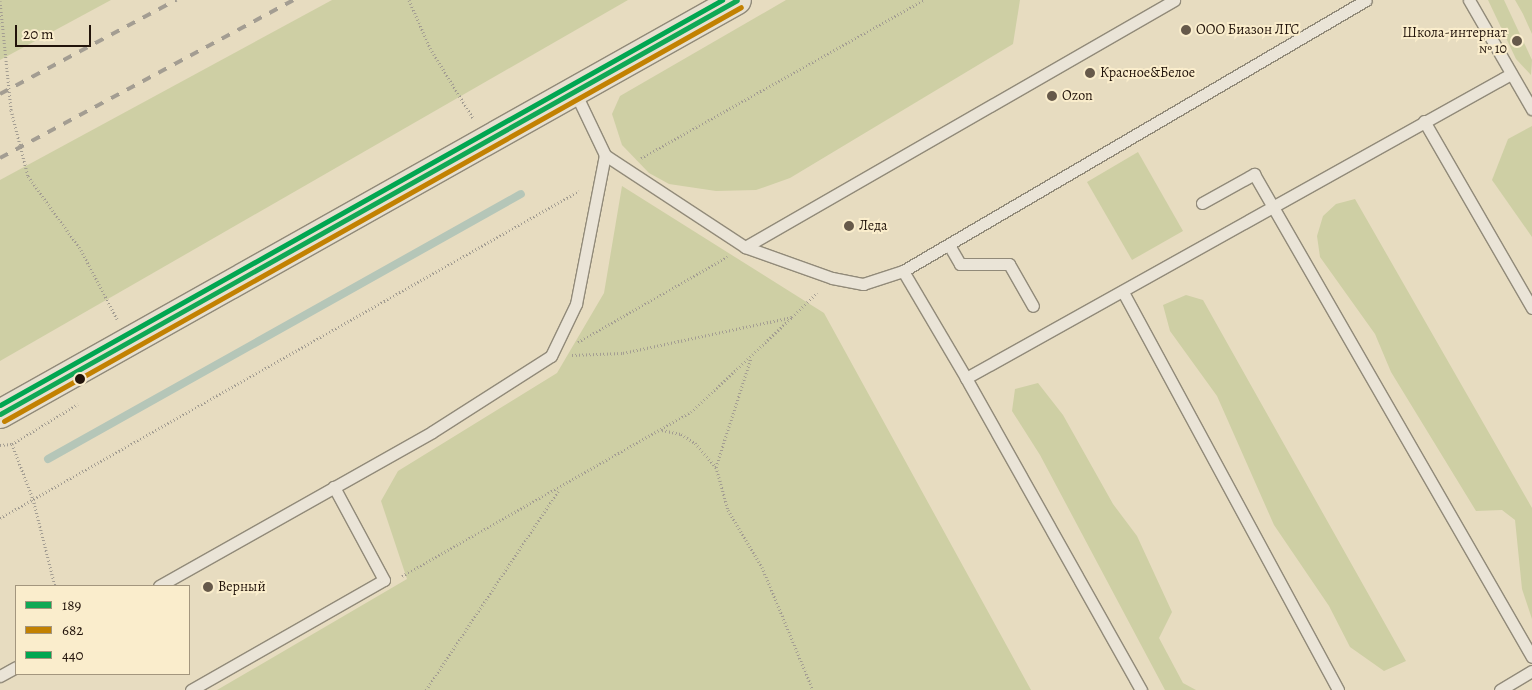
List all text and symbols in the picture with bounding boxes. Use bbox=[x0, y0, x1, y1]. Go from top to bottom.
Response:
scale bar bbox=[18, 15, 94, 47]
place label: ООО Биазон ЛГС bbox=[1196, 22, 1299, 38]
text: 20 m bbox=[23, 24, 54, 44]
marker: ООО Биазон ЛГС bbox=[1180, 24, 1192, 36]
place label: Школа-интернат № 10 bbox=[1402, 25, 1507, 58]
marker: Школа-интернат № 10 bbox=[1511, 35, 1523, 47]
place label: Красное&Белое bbox=[1100, 65, 1195, 81]
marker: Красное&Белое bbox=[1084, 67, 1096, 79]
place label: Ozon bbox=[1062, 88, 1093, 104]
marker: Ozon bbox=[1046, 90, 1058, 102]
place label: Леда bbox=[859, 218, 888, 234]
marker: Леда bbox=[843, 220, 855, 232]
unlabelled marker bbox=[75, 374, 85, 384]
place label: Верный bbox=[218, 579, 266, 595]
marker: Верный bbox=[202, 581, 214, 593]
legend bbox=[15, 585, 190, 675]
text: 189 bbox=[62, 595, 81, 615]
text: 682 bbox=[62, 620, 83, 640]
text: 440 bbox=[62, 645, 84, 665]

